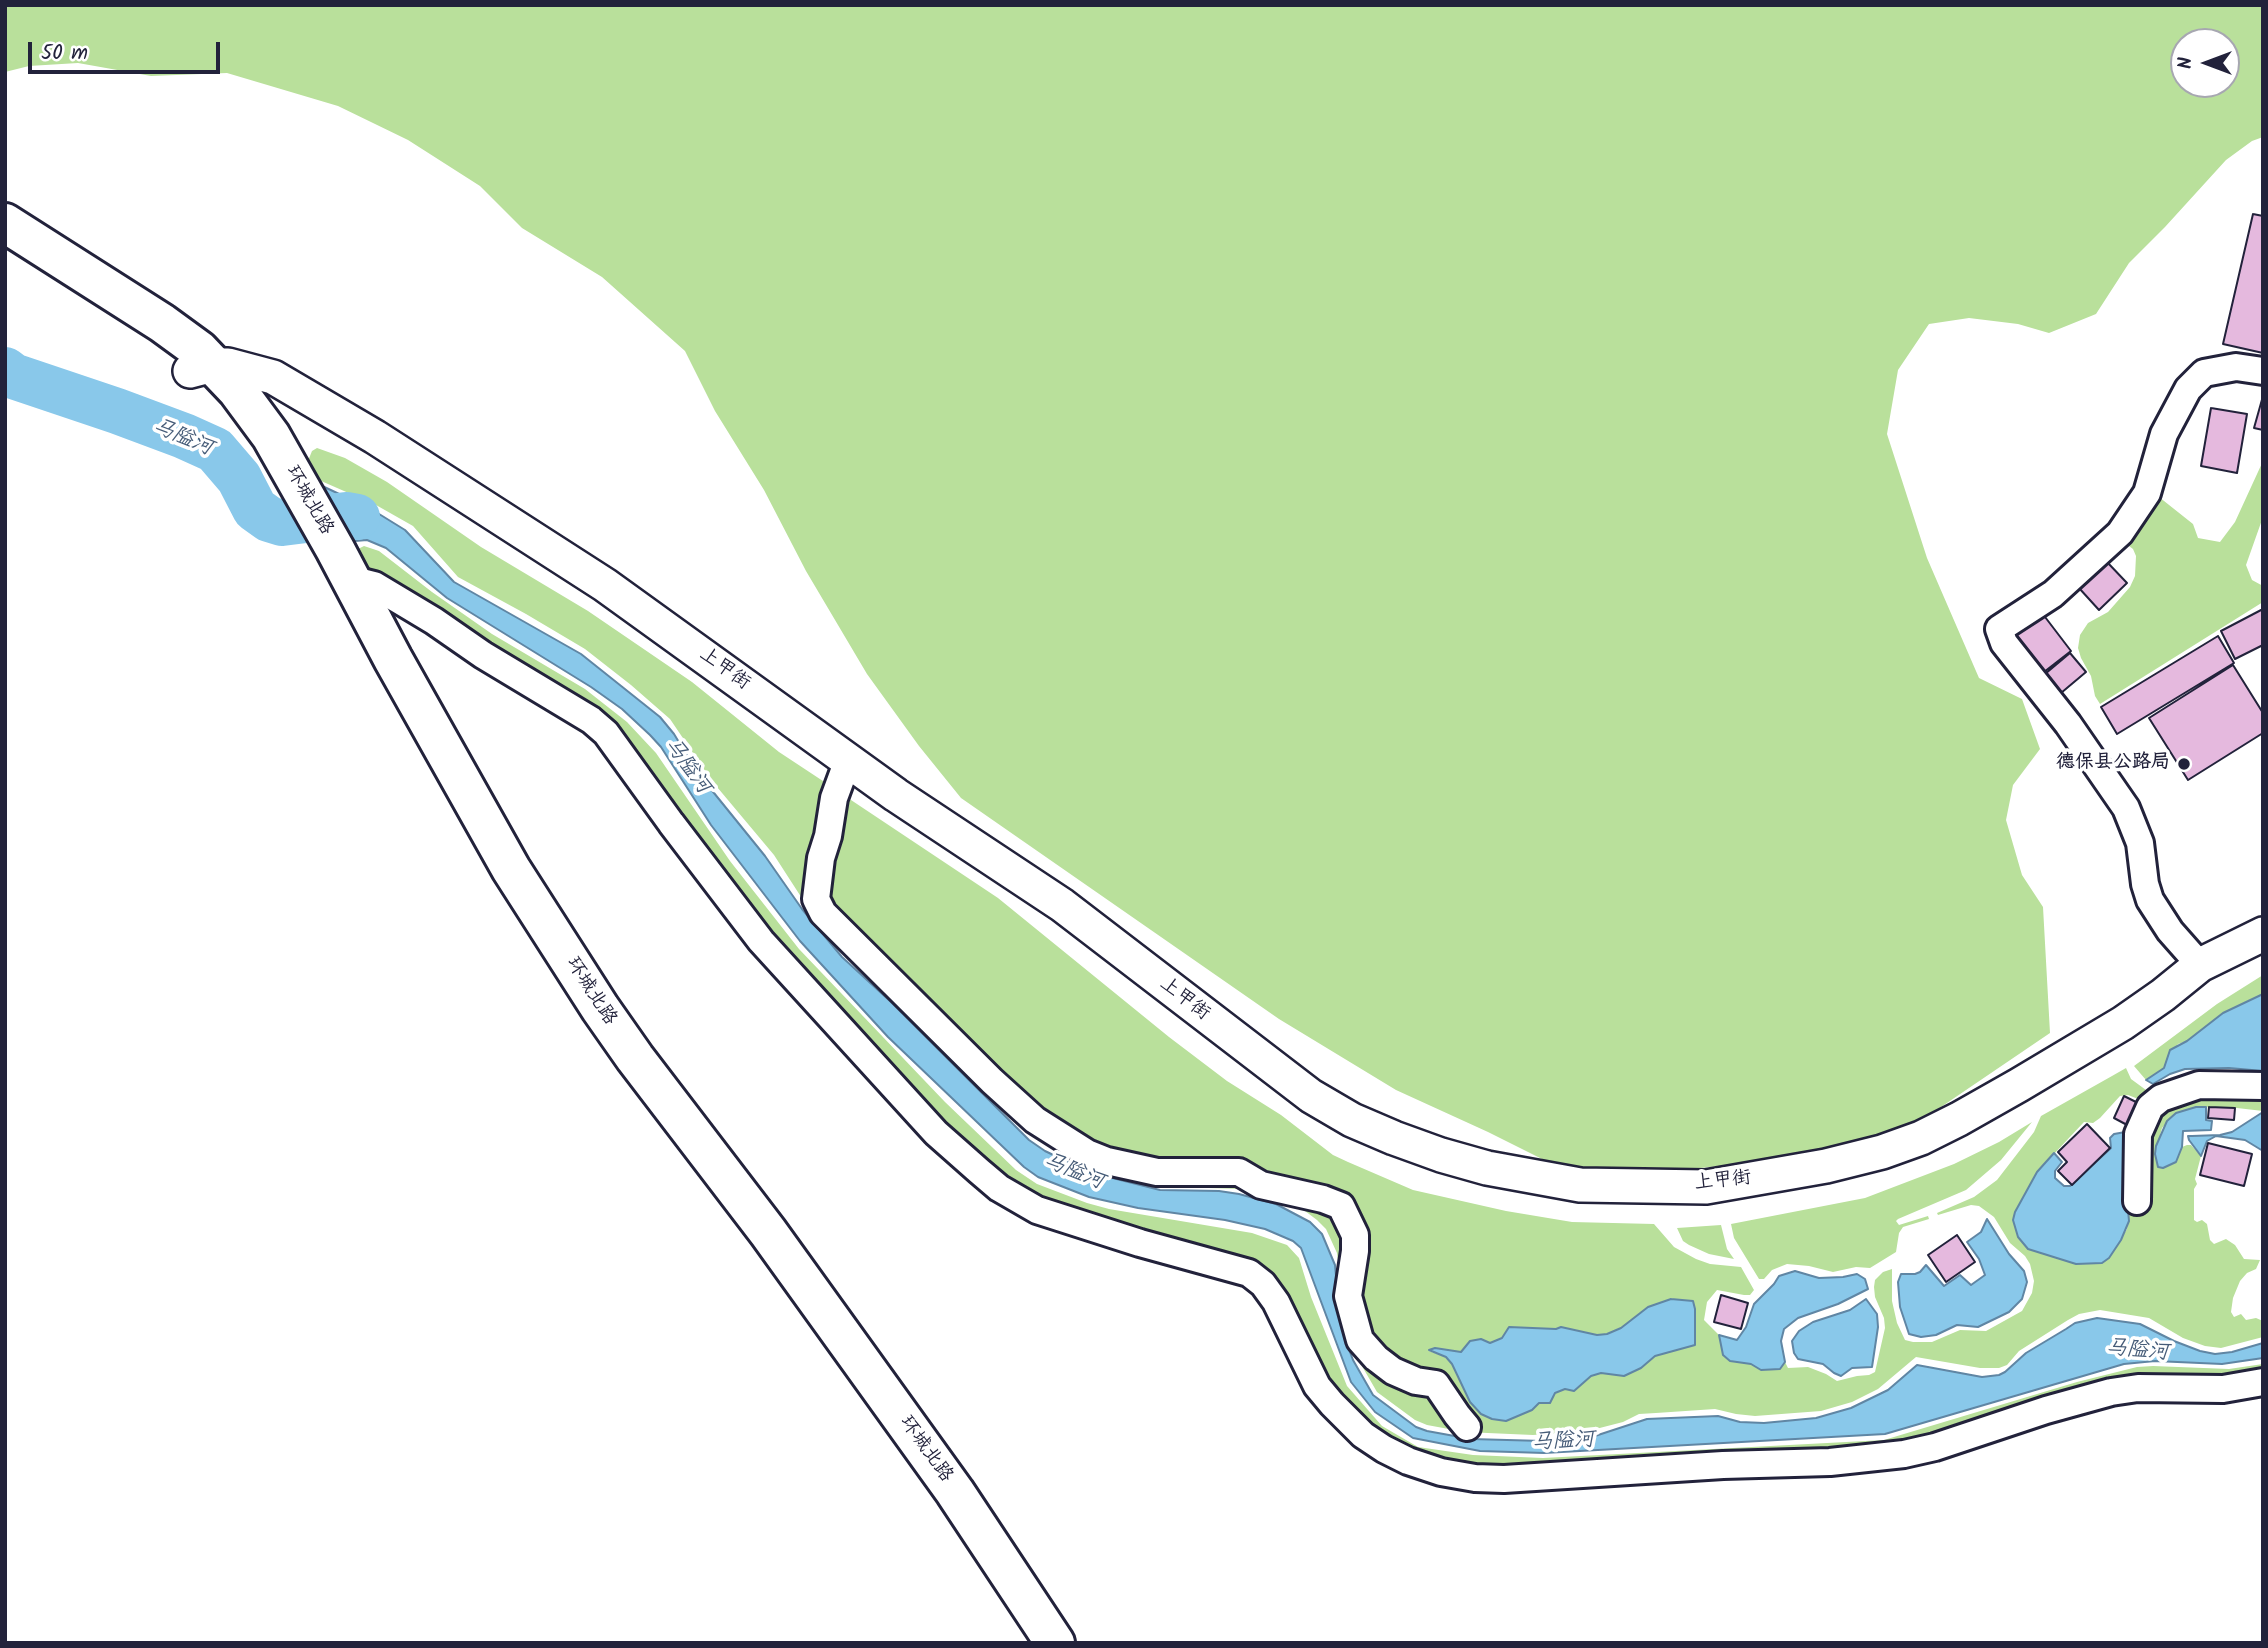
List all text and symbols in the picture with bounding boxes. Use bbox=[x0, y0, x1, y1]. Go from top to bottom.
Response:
scale bar bbox=[32, 28, 224, 72]
north arrow bbox=[2170, 28, 2240, 98]
text: 50 m bbox=[41, 37, 88, 70]
text: N bbox=[2171, 57, 2201, 69]
water label: 马隘河 bbox=[148, 415, 216, 463]
street label: 环城北路 bbox=[279, 462, 337, 540]
street label: 上甲街 bbox=[694, 644, 754, 696]
water label: 马隘河 bbox=[657, 734, 715, 800]
place label: 德保县公路局 bbox=[2056, 753, 2170, 775]
marker: 德保县公路局 bbox=[2176, 756, 2192, 772]
street label: 环城北路 bbox=[560, 954, 620, 1030]
street label: 上甲街 bbox=[1155, 973, 1213, 1027]
water label: 马隘河 bbox=[1039, 1150, 1107, 1196]
street label: 上甲街 bbox=[1693, 1168, 1753, 1196]
water label: 马隘河 bbox=[2105, 1337, 2169, 1367]
street label: 环城北路 bbox=[893, 1413, 957, 1487]
water label: 马隘河 bbox=[1531, 1429, 1595, 1457]

